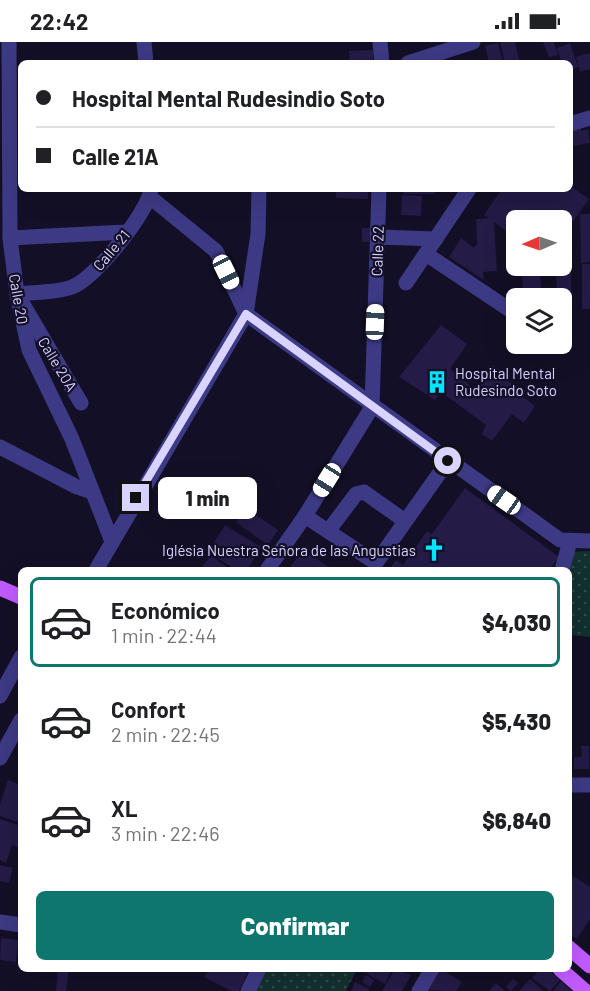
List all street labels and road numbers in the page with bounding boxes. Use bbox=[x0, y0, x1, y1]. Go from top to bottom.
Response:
street label: Calle 22 bbox=[367, 225, 387, 277]
street label: Calle 21 bbox=[89, 226, 133, 274]
street label: Calle 20 bbox=[6, 272, 32, 326]
street label: Calle 20A bbox=[35, 334, 81, 394]

